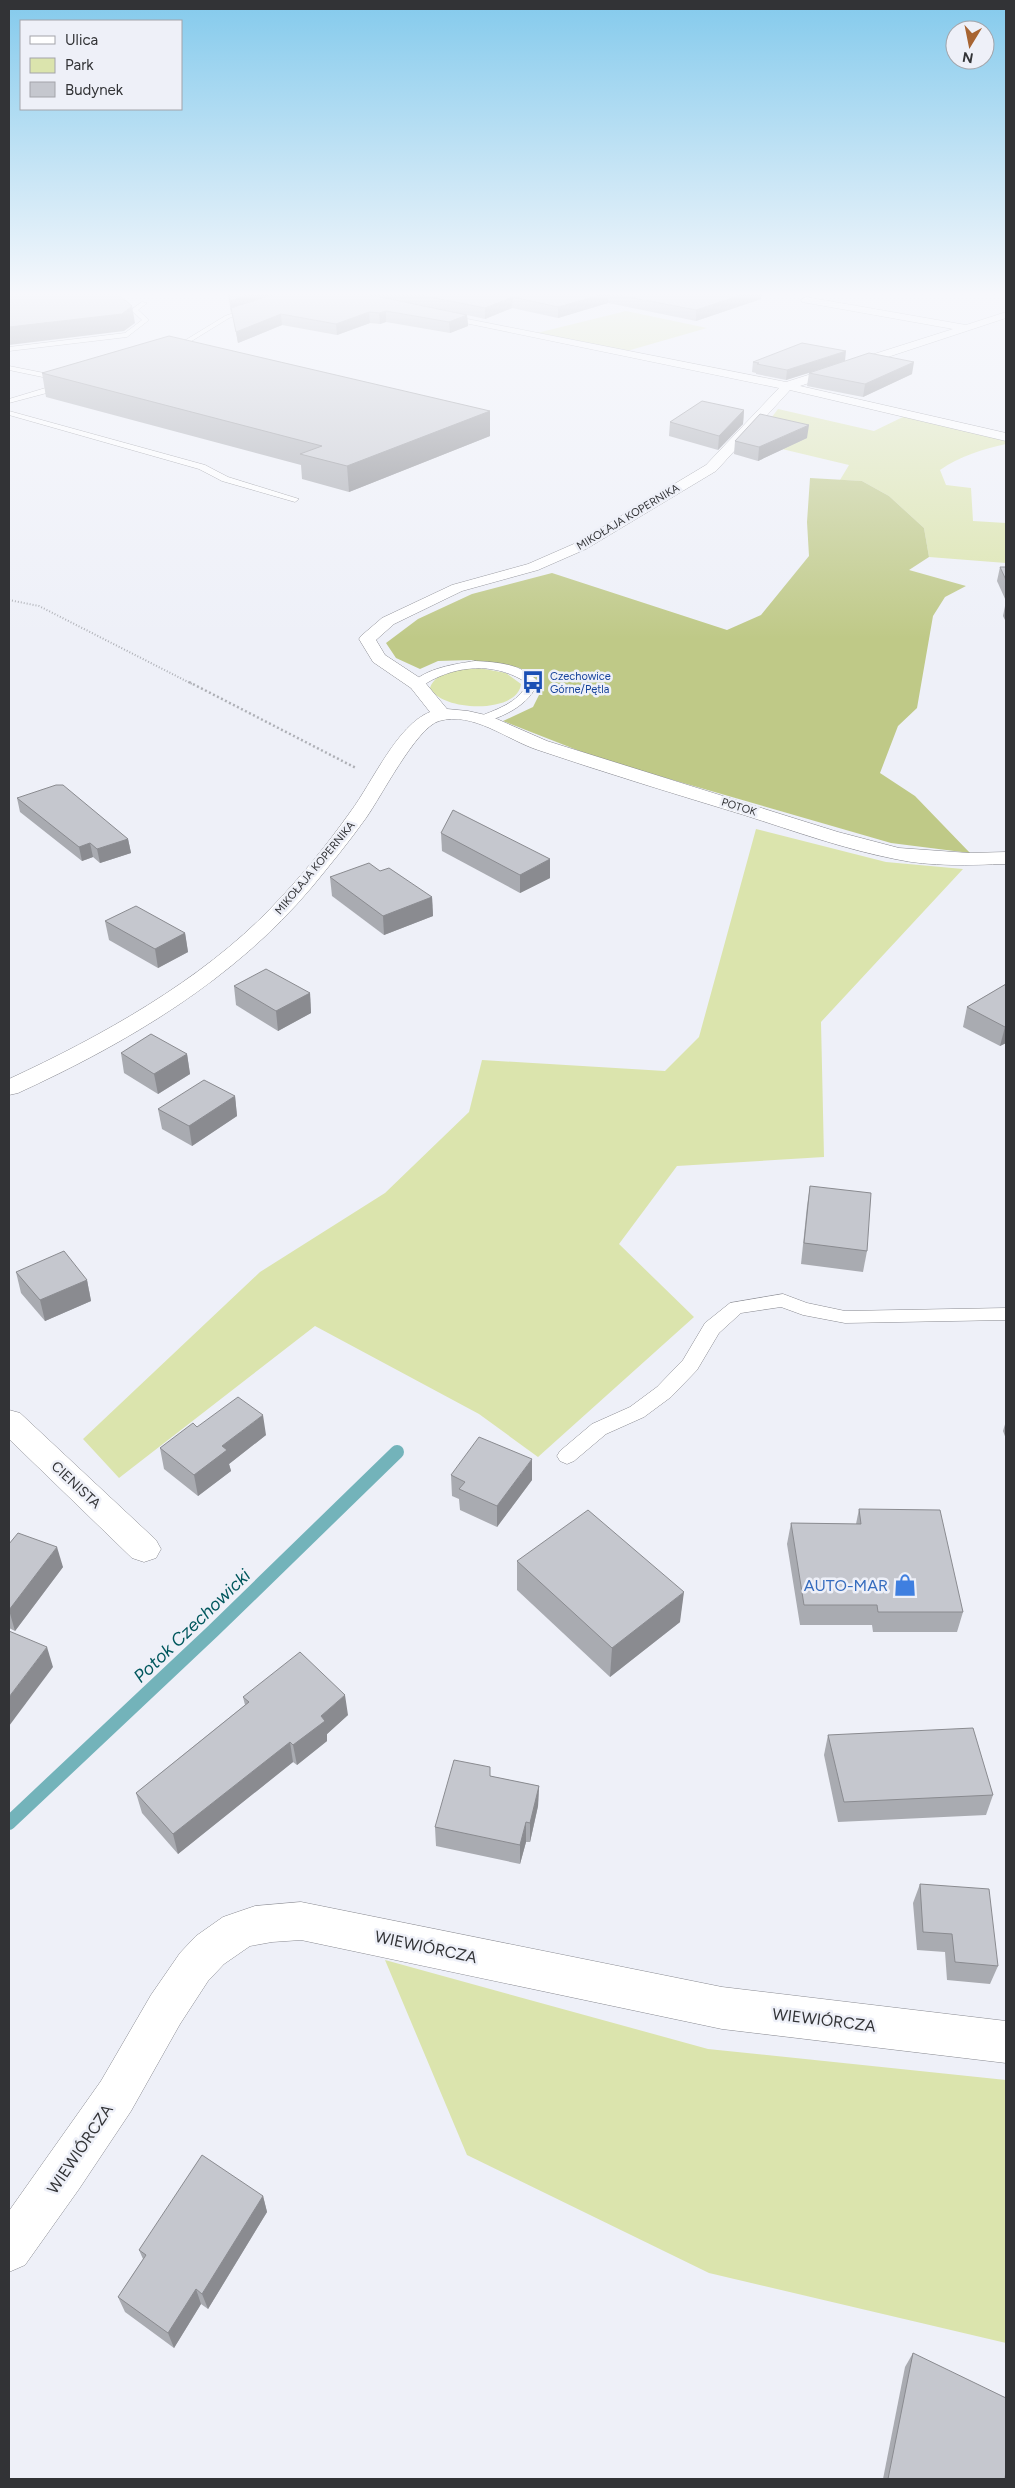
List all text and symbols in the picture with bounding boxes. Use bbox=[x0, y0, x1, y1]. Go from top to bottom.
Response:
legend bbox=[20, 20, 182, 110]
north arrow bbox=[945, 20, 995, 70]
text: Ulica bbox=[65, 31, 98, 49]
text: N bbox=[961, 48, 975, 67]
text: Park bbox=[65, 56, 94, 74]
text: Budynek bbox=[65, 81, 124, 99]
street label: MIKOŁAJA KOPERNIKA bbox=[574, 481, 682, 553]
bus stop icon: Czechowice Górne/Pętla bbox=[520, 669, 546, 695]
place label: Czechowice Górne/Pętla bbox=[550, 670, 611, 696]
street label: POTOK bbox=[720, 796, 758, 819]
street label: MIKOŁAJA KOPERNIKA bbox=[272, 819, 358, 917]
street label: CIENISTA bbox=[48, 1458, 105, 1513]
water label: Potok Czechowicki bbox=[129, 1564, 256, 1687]
shop icon: AUTO-MAR bbox=[892, 1572, 918, 1598]
place label: AUTO-MAR bbox=[804, 1576, 888, 1595]
street label: WIEWIÓRCZA bbox=[373, 1927, 479, 1967]
street label: WIEWIÓRCZA bbox=[771, 2004, 877, 2036]
street label: WIEWIÓRCZA bbox=[43, 2100, 117, 2197]

